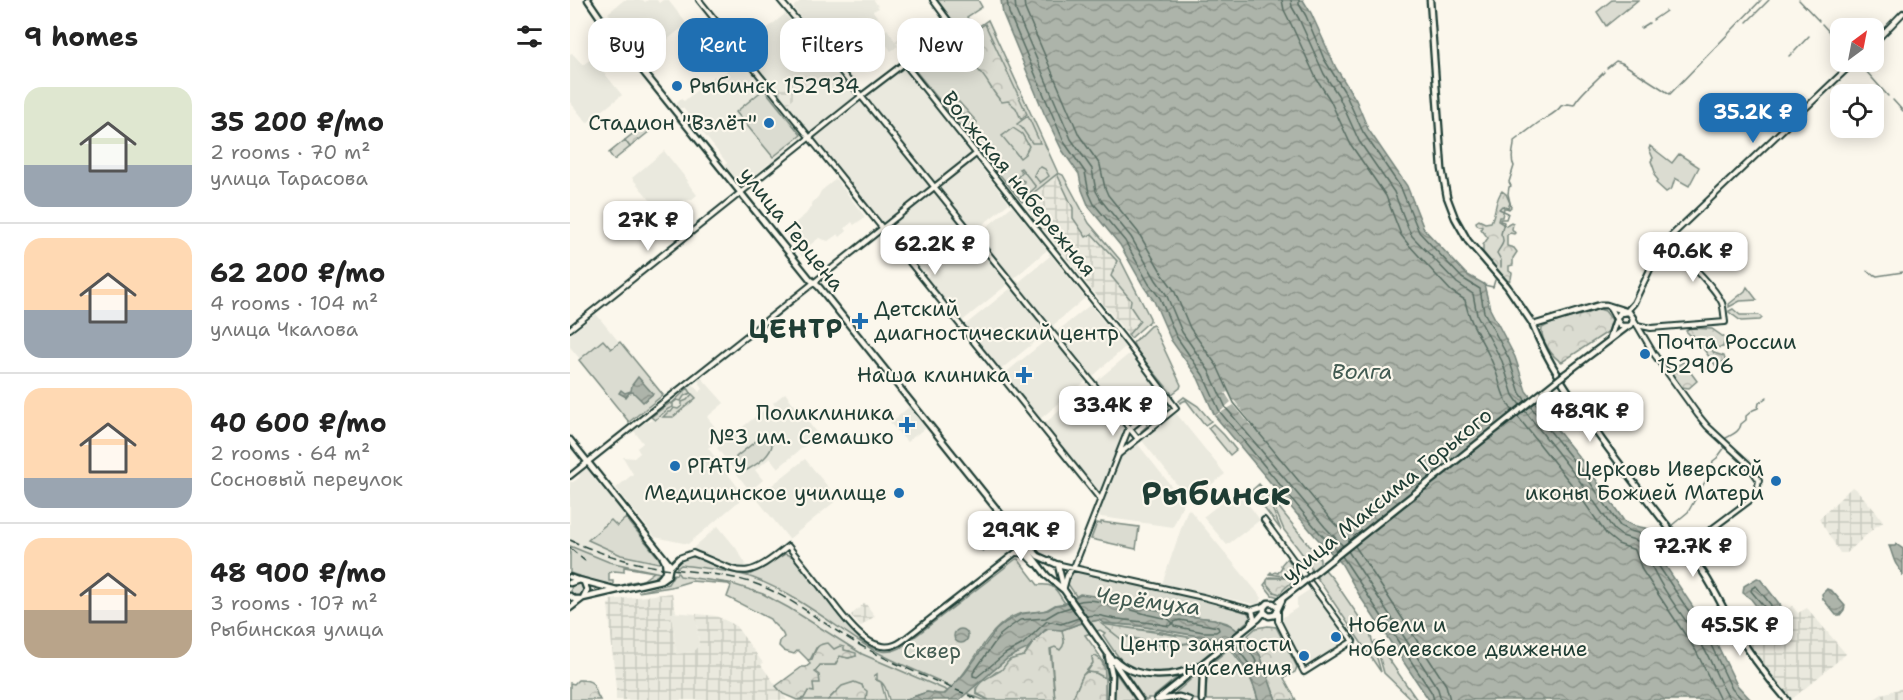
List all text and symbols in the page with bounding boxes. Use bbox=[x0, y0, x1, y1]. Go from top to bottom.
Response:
chip: Buy bbox=[588, 18, 666, 72]
chip: Rent bbox=[678, 18, 768, 72]
chip: Filters bbox=[780, 18, 885, 72]
chip: New bbox=[897, 18, 984, 72]
north arrow bbox=[1830, 18, 1884, 72]
map controls bbox=[1830, 18, 1884, 138]
text: 9 homes bbox=[24, 19, 138, 54]
icon: filters bbox=[513, 20, 546, 53]
place label: Рыбинск 152934 bbox=[689, 72, 860, 100]
marker: Рыбинск 152934 bbox=[670, 79, 684, 93]
button: locate bbox=[1830, 84, 1884, 138]
street label: Волжская набережная bbox=[935, 85, 1103, 283]
pin: 35.2K ₽ bbox=[1698, 93, 1808, 144]
text: 35.2K ₽ bbox=[1713, 99, 1793, 125]
text: 35 200 ₽/mo bbox=[210, 104, 384, 139]
place label: Стадион "Взлёт" bbox=[588, 109, 757, 137]
icon: home bbox=[72, 111, 144, 183]
marker: Стадион "Взлёт" bbox=[762, 116, 776, 130]
text: 2 rooms · 70 m² bbox=[210, 139, 371, 165]
street label: улица Герцена bbox=[733, 161, 851, 297]
text: улица Тарасова bbox=[210, 165, 368, 191]
pin: 27K ₽ bbox=[606, 201, 690, 252]
text: 27K ₽ bbox=[617, 207, 679, 233]
pin: 62.2K ₽ bbox=[880, 225, 990, 276]
text: 62.2K ₽ bbox=[894, 231, 976, 257]
pin: 40.6K ₽ bbox=[1638, 232, 1748, 283]
text: 40.6K ₽ bbox=[1653, 238, 1733, 264]
text: 62 200 ₽/mo bbox=[210, 255, 385, 290]
icon: home bbox=[72, 262, 144, 334]
text: 4 rooms · 104 m² bbox=[210, 290, 378, 316]
place label: Детский диагностический центр bbox=[874, 295, 1119, 347]
district label: ЦЕНТР bbox=[748, 310, 844, 347]
marker: Детский диагностический центр bbox=[851, 312, 869, 330]
text: улица Чкалова bbox=[210, 316, 358, 342]
place label: Почта России 152906 bbox=[1657, 328, 1797, 380]
marker: Почта России 152906 bbox=[1638, 347, 1652, 361]
water label: Волга bbox=[1331, 357, 1393, 386]
place label: Наша клиника bbox=[857, 361, 1010, 389]
marker: Наша клиника bbox=[1015, 366, 1033, 384]
pin: 33.4K ₽ bbox=[1058, 386, 1168, 437]
text: 33.4K ₽ bbox=[1073, 392, 1153, 418]
pin: 48.9K ₽ bbox=[1535, 392, 1645, 443]
text: 48.9K ₽ bbox=[1551, 398, 1629, 424]
place label: Поликлиника №3 им. Семашко bbox=[709, 399, 894, 451]
street label: улица Максима Горького bbox=[1276, 401, 1498, 589]
text: 40 600 ₽/mo bbox=[210, 405, 387, 440]
icon: home bbox=[72, 412, 144, 484]
marker: Поликлиника №3 им. Семашко bbox=[898, 416, 916, 434]
text: 2 rooms · 64 m² bbox=[210, 440, 370, 466]
place label: РГАТУ bbox=[687, 452, 747, 480]
place label: Церковь Иверской иконы Божией Матери bbox=[1525, 455, 1764, 507]
marker: РГАТУ bbox=[668, 459, 682, 473]
text: Сосновый переулок bbox=[210, 466, 403, 492]
district label: Рыбинск bbox=[1141, 471, 1291, 516]
marker: Церковь Иверской иконы Божией Матери bbox=[1769, 474, 1783, 488]
place label: Медицинское училище bbox=[644, 479, 887, 507]
marker: Медицинское училище bbox=[892, 486, 906, 500]
pin: 29.9K ₽ bbox=[966, 511, 1076, 562]
text: 29.9K ₽ bbox=[982, 517, 1060, 543]
pin: 72.7K ₽ bbox=[1638, 527, 1748, 578]
text: 72.7K ₽ bbox=[1654, 533, 1732, 559]
text: 48 900 ₽/mo bbox=[210, 555, 386, 590]
icon: home bbox=[72, 562, 144, 634]
water label: Черёмуха bbox=[1094, 580, 1202, 622]
text: 3 rooms · 107 m² bbox=[210, 590, 378, 616]
pin: 45.5K ₽ bbox=[1685, 606, 1795, 657]
place label: Нобели и нобелевское движение bbox=[1348, 611, 1588, 663]
text: 45.5K ₽ bbox=[1701, 612, 1779, 638]
text: Рыбинская улица bbox=[210, 616, 383, 642]
place label: Центр занятости населения bbox=[1119, 630, 1292, 682]
marker: Нобели и нобелевское движение bbox=[1329, 630, 1343, 644]
park label: Сквер bbox=[903, 637, 961, 665]
marker: Центр занятости населения bbox=[1297, 649, 1311, 663]

